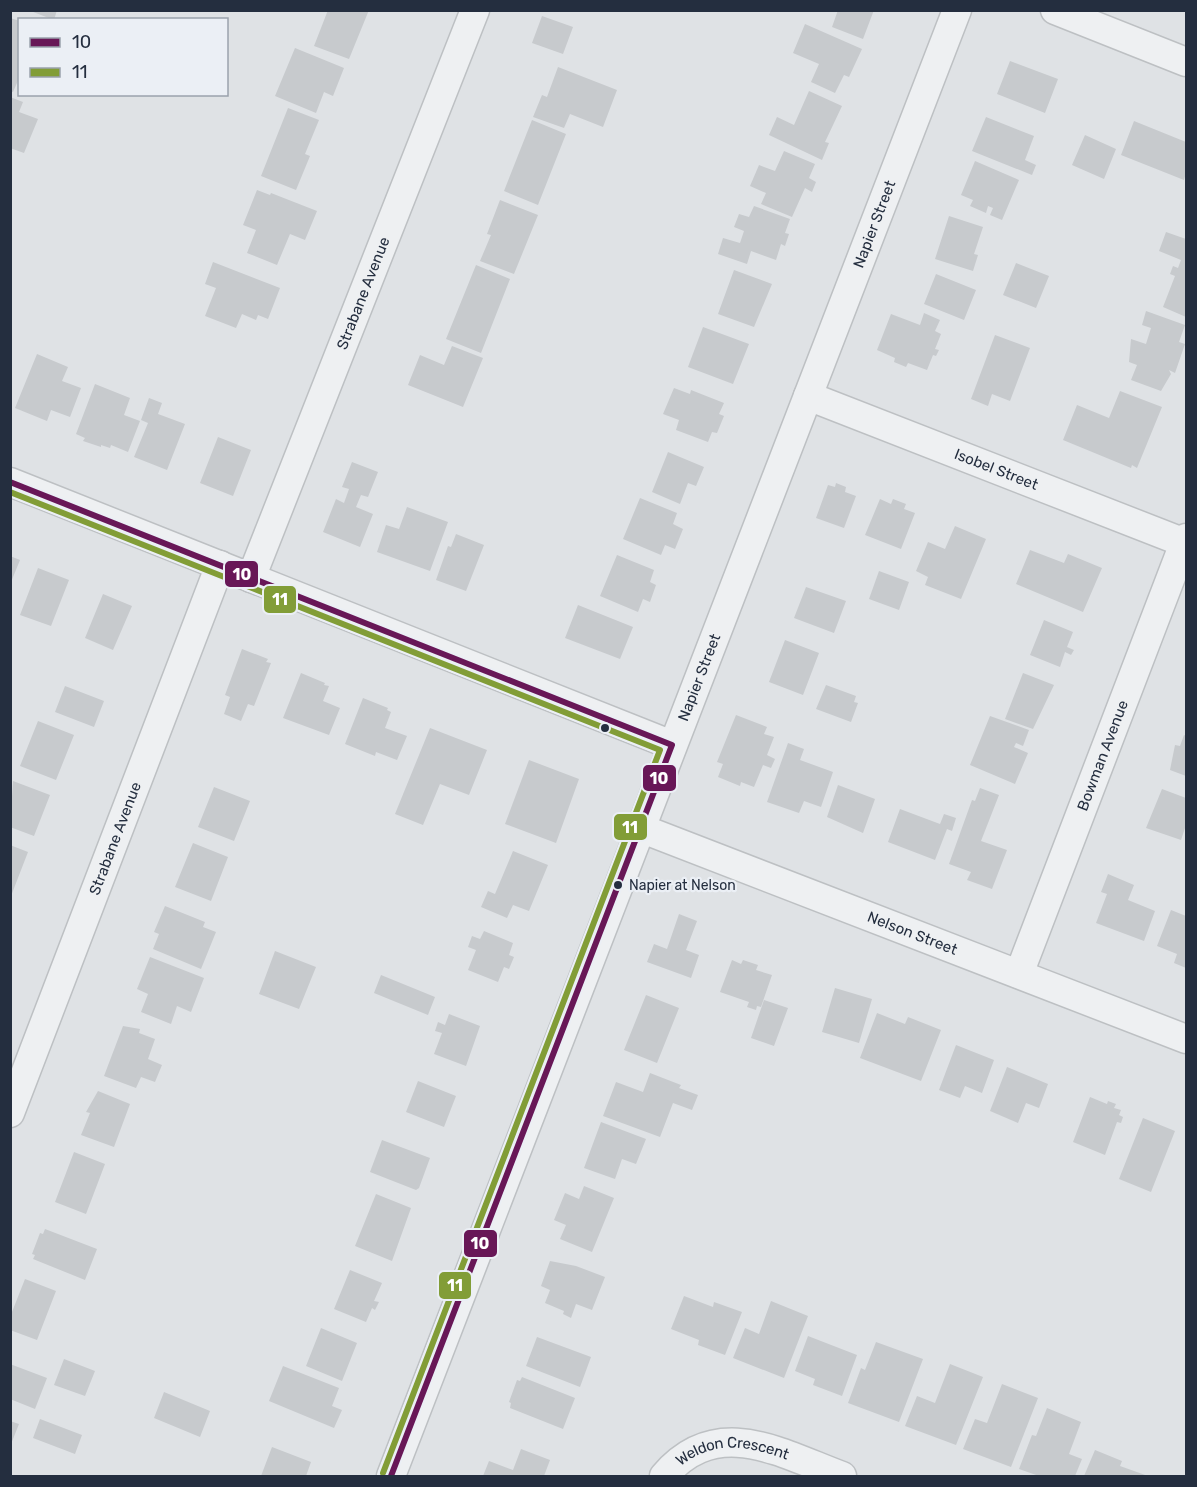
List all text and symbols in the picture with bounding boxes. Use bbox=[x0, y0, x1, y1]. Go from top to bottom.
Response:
legend bbox=[18, 18, 228, 96]
text: 10 bbox=[72, 31, 91, 53]
text: 11 bbox=[72, 61, 87, 83]
street label: Napier Street bbox=[849, 178, 899, 270]
street label: Strabane Avenue bbox=[333, 234, 394, 352]
street label: Isobel Street bbox=[952, 445, 1041, 494]
line badge: 10 bbox=[224, 560, 259, 588]
text: 10 bbox=[233, 565, 252, 584]
line badge: 11 bbox=[263, 585, 297, 614]
text: 11 bbox=[272, 590, 288, 609]
street label: Napier Street bbox=[674, 631, 724, 724]
street label: Bowman Avenue bbox=[1073, 698, 1132, 813]
unlabelled marker bbox=[599, 722, 611, 734]
line badge: 10 bbox=[642, 764, 677, 792]
text: 10 bbox=[650, 769, 669, 788]
street label: Strabane Avenue bbox=[85, 779, 145, 898]
line badge: 11 bbox=[613, 813, 648, 841]
text: 11 bbox=[622, 818, 638, 837]
place label: Napier at Nelson bbox=[629, 877, 736, 894]
marker: Napier at Nelson bbox=[612, 879, 624, 891]
street label: Nelson Street bbox=[865, 908, 960, 959]
line badge: 10 bbox=[463, 1229, 498, 1258]
text: 10 bbox=[471, 1234, 490, 1253]
line badge: 11 bbox=[438, 1271, 472, 1300]
text: 11 bbox=[447, 1276, 463, 1295]
street label: Weldon Crescent bbox=[672, 1434, 792, 1469]

